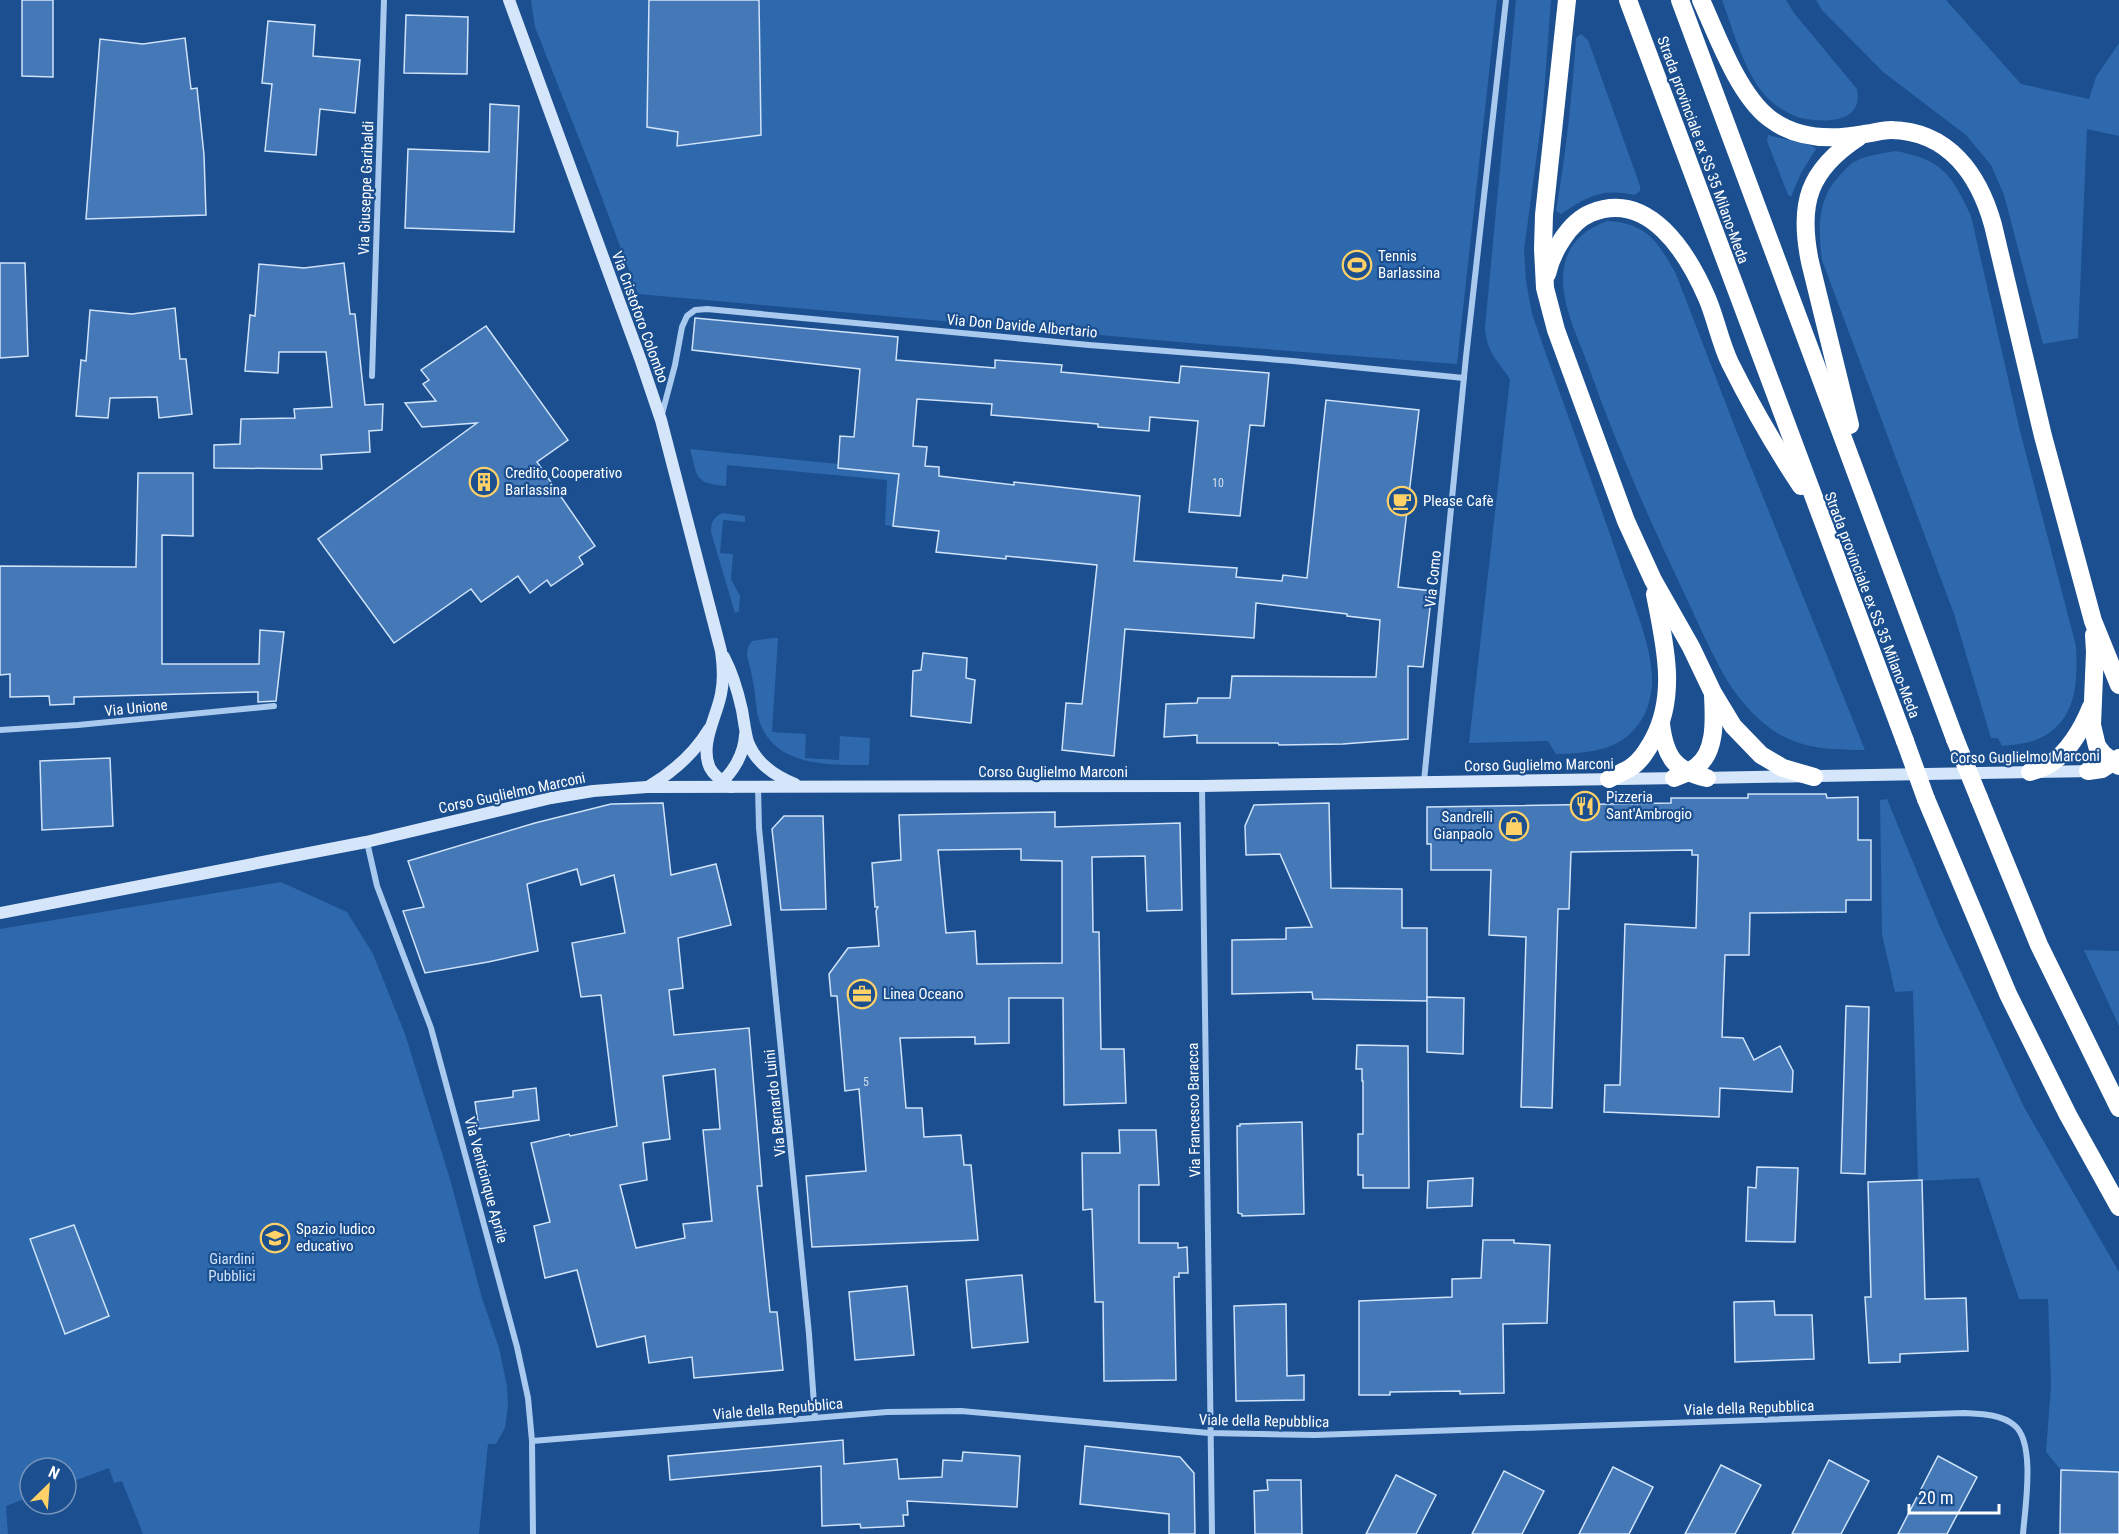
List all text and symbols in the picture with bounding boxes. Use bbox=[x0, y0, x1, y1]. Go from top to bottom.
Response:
street label: Strada provinciale ex SS 35 Milano-Meda bbox=[1653, 34, 1753, 266]
street label: Via Giuseppe Garibaldi bbox=[355, 121, 377, 255]
place label: Tennis Barlassina bbox=[1378, 247, 1440, 282]
street label: Via Cristoforo Colombo bbox=[608, 249, 672, 385]
sports icon: Tennis Barlassina bbox=[1341, 249, 1373, 281]
street label: Via Don Davide Albertario bbox=[946, 310, 1098, 342]
place label: Credito Cooperativo Barlassina bbox=[505, 464, 622, 499]
building icon: Credito Cooperativo Barlassina bbox=[468, 466, 500, 498]
house number: 10 bbox=[1212, 476, 1224, 490]
cafe icon: Please Cafè bbox=[1386, 485, 1418, 517]
street label: Strada provinciale ex SS 35 Milano-Meda bbox=[1820, 489, 1924, 721]
place label: Please Cafè bbox=[1423, 492, 1494, 510]
street label: Via Como bbox=[1421, 550, 1445, 608]
street label: Via Unione bbox=[104, 696, 168, 720]
street label: Corso Guglielmo Marconi bbox=[1950, 747, 2100, 767]
street label: Corso Guglielmo Marconi bbox=[1464, 755, 1614, 775]
street label: Corso Guglielmo Marconi bbox=[978, 763, 1128, 781]
street label: Corso Guglielmo Marconi bbox=[437, 769, 587, 817]
place label: Pizzeria Sant'Ambrogio bbox=[1606, 788, 1692, 823]
restaurant icon: Pizzeria Sant'Ambrogio bbox=[1569, 790, 1601, 822]
place label: Sandrelli Gianpaolo bbox=[1433, 808, 1493, 843]
shop icon: Sandrelli Gianpaolo bbox=[1498, 810, 1530, 842]
office icon: Linea Oceano bbox=[846, 978, 878, 1010]
place label: Linea Oceano bbox=[883, 985, 963, 1003]
street label: Via Francesco Baracca bbox=[1184, 1042, 1204, 1178]
street label: Via Bernardo Luini bbox=[760, 1048, 790, 1158]
house number: 5 bbox=[863, 1075, 869, 1089]
street label: Via Venticinque Aprile bbox=[460, 1115, 512, 1245]
place label: Spazio ludico educativo bbox=[296, 1220, 375, 1255]
school or university icon: Spazio ludico educativo bbox=[259, 1222, 291, 1254]
park label: Giardini Pubblici bbox=[208, 1250, 256, 1285]
street label: Viale della Repubblica bbox=[712, 1394, 844, 1424]
street label: Viale della Repubblica bbox=[1684, 1397, 1814, 1419]
street label: Viale della Repubblica bbox=[1199, 1411, 1329, 1431]
north arrow bbox=[18, 1456, 78, 1516]
text: N bbox=[46, 1462, 63, 1484]
scale bar bbox=[1909, 1477, 1999, 1515]
text: 20 m bbox=[1918, 1487, 1953, 1508]

